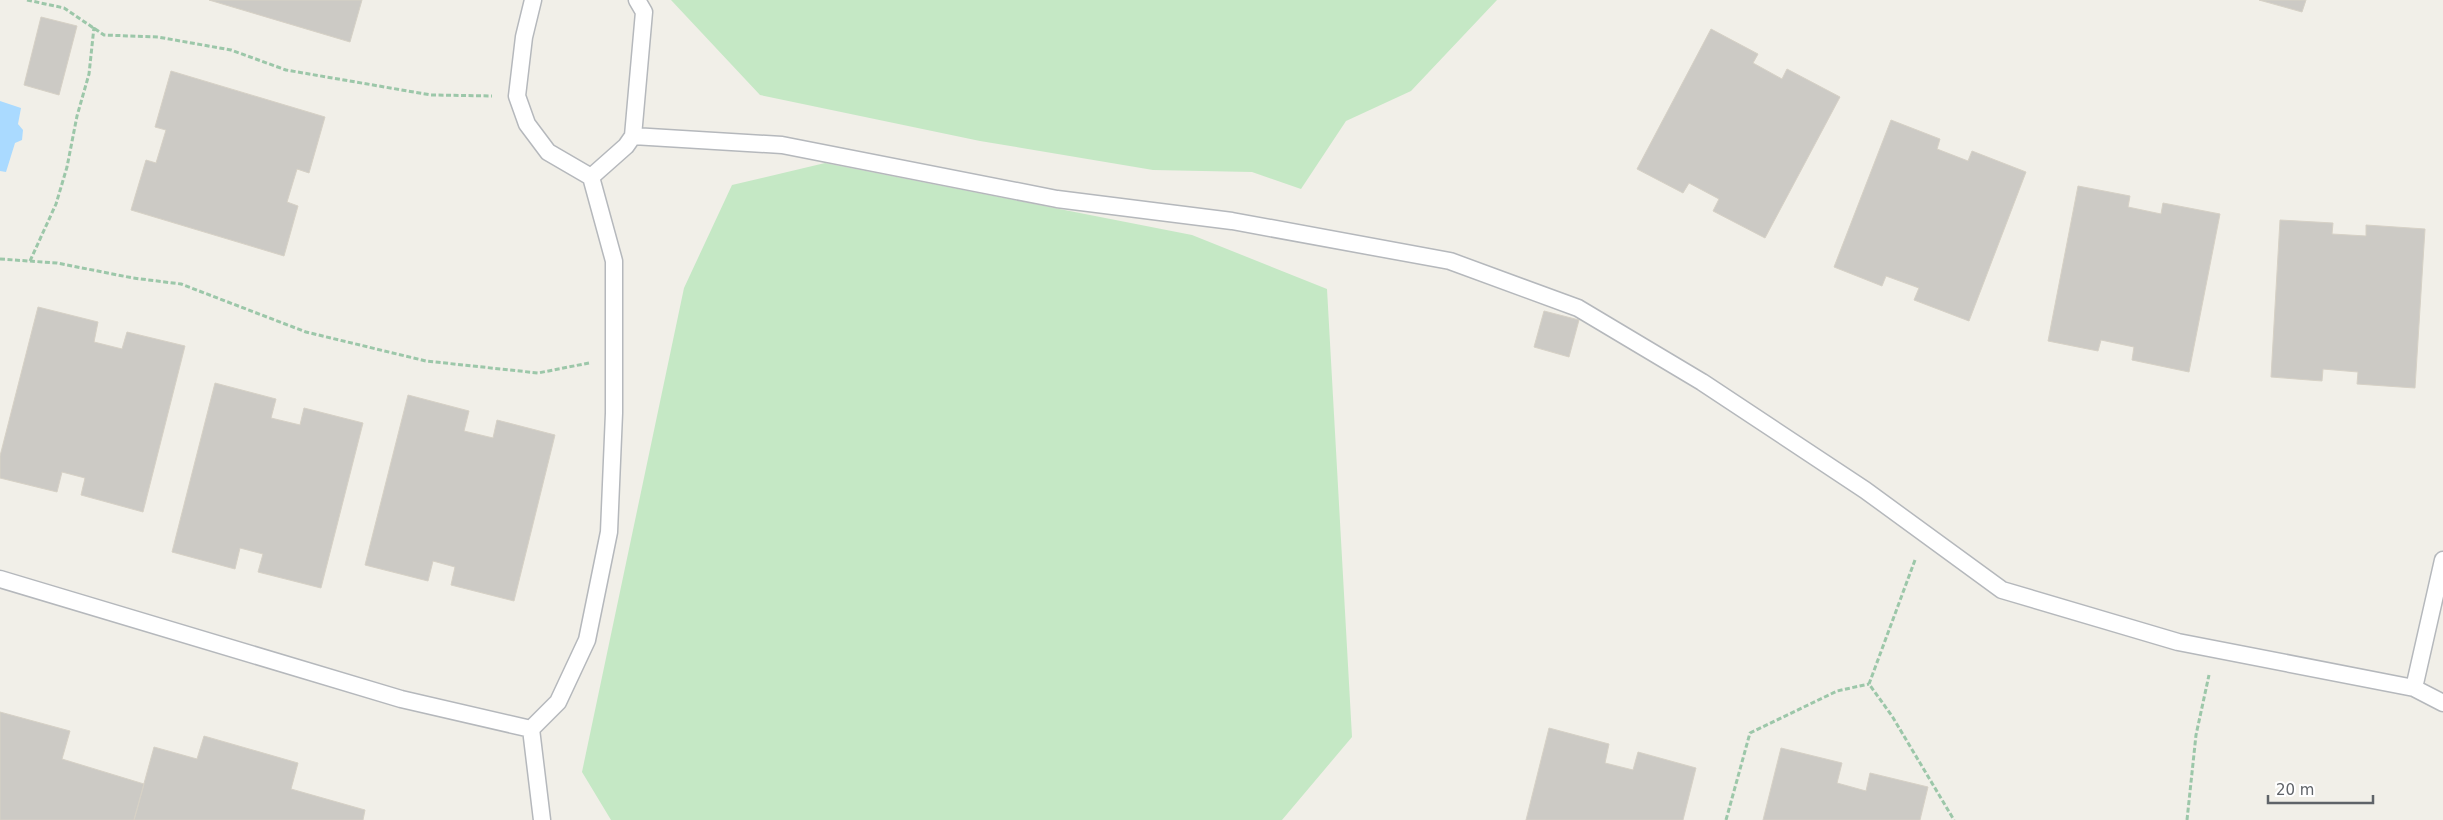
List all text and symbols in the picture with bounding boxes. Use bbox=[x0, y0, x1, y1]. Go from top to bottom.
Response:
scale bar bbox=[2268, 772, 2373, 804]
text: 20 m bbox=[2276, 781, 2314, 799]

